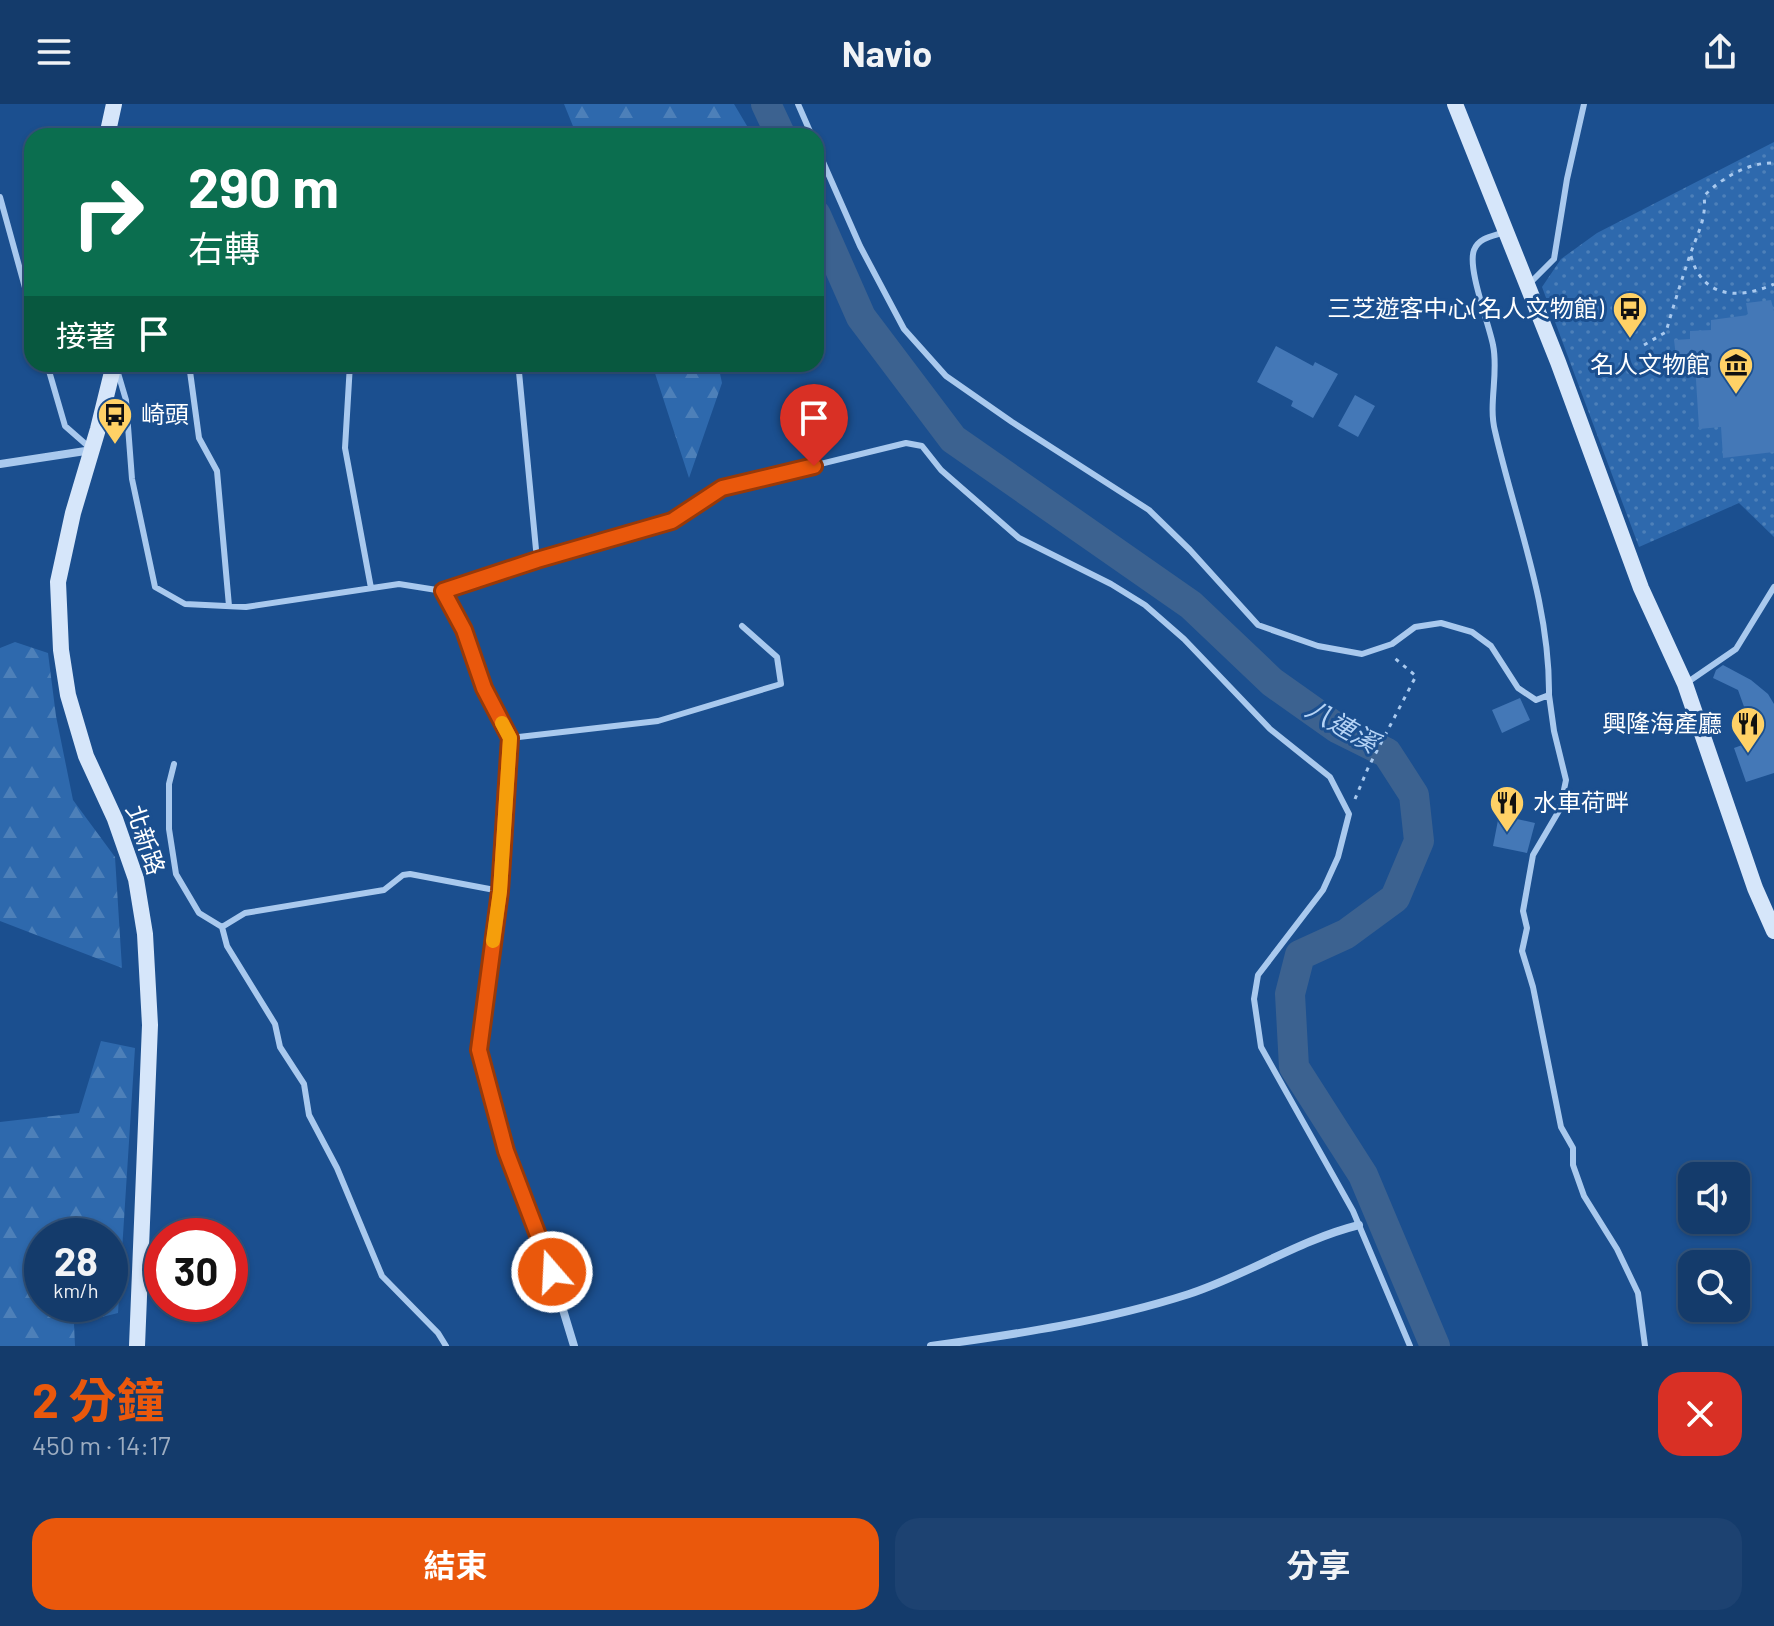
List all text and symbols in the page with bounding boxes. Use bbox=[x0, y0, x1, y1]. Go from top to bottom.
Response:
icon: menu bbox=[32, 30, 76, 74]
icon: share bbox=[1698, 30, 1742, 74]
text: Navio bbox=[842, 31, 932, 74]
text: 290 m bbox=[188, 152, 339, 219]
icon: right bbox=[56, 160, 160, 264]
text: 右轉 bbox=[188, 226, 260, 269]
bus stop icon: 三芝遊客中心(名人文物館) bbox=[1611, 290, 1649, 340]
place label: 三芝遊客中心(名人文物館) bbox=[1327, 293, 1605, 322]
icon: arrive bbox=[132, 312, 176, 356]
text: 接著 bbox=[56, 317, 116, 353]
museum icon: 名人文物館 bbox=[1717, 346, 1755, 396]
place label: 名人文物館 bbox=[1590, 349, 1710, 378]
pin bbox=[780, 384, 848, 466]
bus stop icon: 崎頭 bbox=[96, 396, 134, 446]
icon: arrive bbox=[792, 396, 836, 440]
place label: 崎頭 bbox=[141, 399, 189, 428]
water label: 八連溪 bbox=[1301, 692, 1388, 760]
restaurant icon: 興隆海產廳 bbox=[1729, 705, 1767, 755]
place label: 興隆海產廳 bbox=[1602, 708, 1722, 737]
restaurant icon: 水車荷畔 bbox=[1488, 784, 1526, 834]
place label: 水車荷畔 bbox=[1533, 787, 1629, 816]
street label: 北新路 bbox=[121, 801, 172, 878]
map controls bbox=[1678, 1162, 1750, 1322]
button: sound bbox=[1678, 1162, 1750, 1234]
speed limit sign: 30 bbox=[144, 1218, 248, 1322]
position arrow bbox=[510, 1230, 594, 1314]
text: 28 bbox=[54, 1236, 98, 1284]
button: search bbox=[1678, 1250, 1750, 1322]
text: km/h bbox=[53, 1278, 99, 1302]
text: 2 分鐘 bbox=[32, 1370, 164, 1428]
button: close bbox=[1658, 1372, 1742, 1456]
text: 450 m · 14:17 bbox=[32, 1429, 171, 1460]
button: 結束 bbox=[32, 1518, 879, 1610]
button: 分享 bbox=[895, 1518, 1742, 1610]

